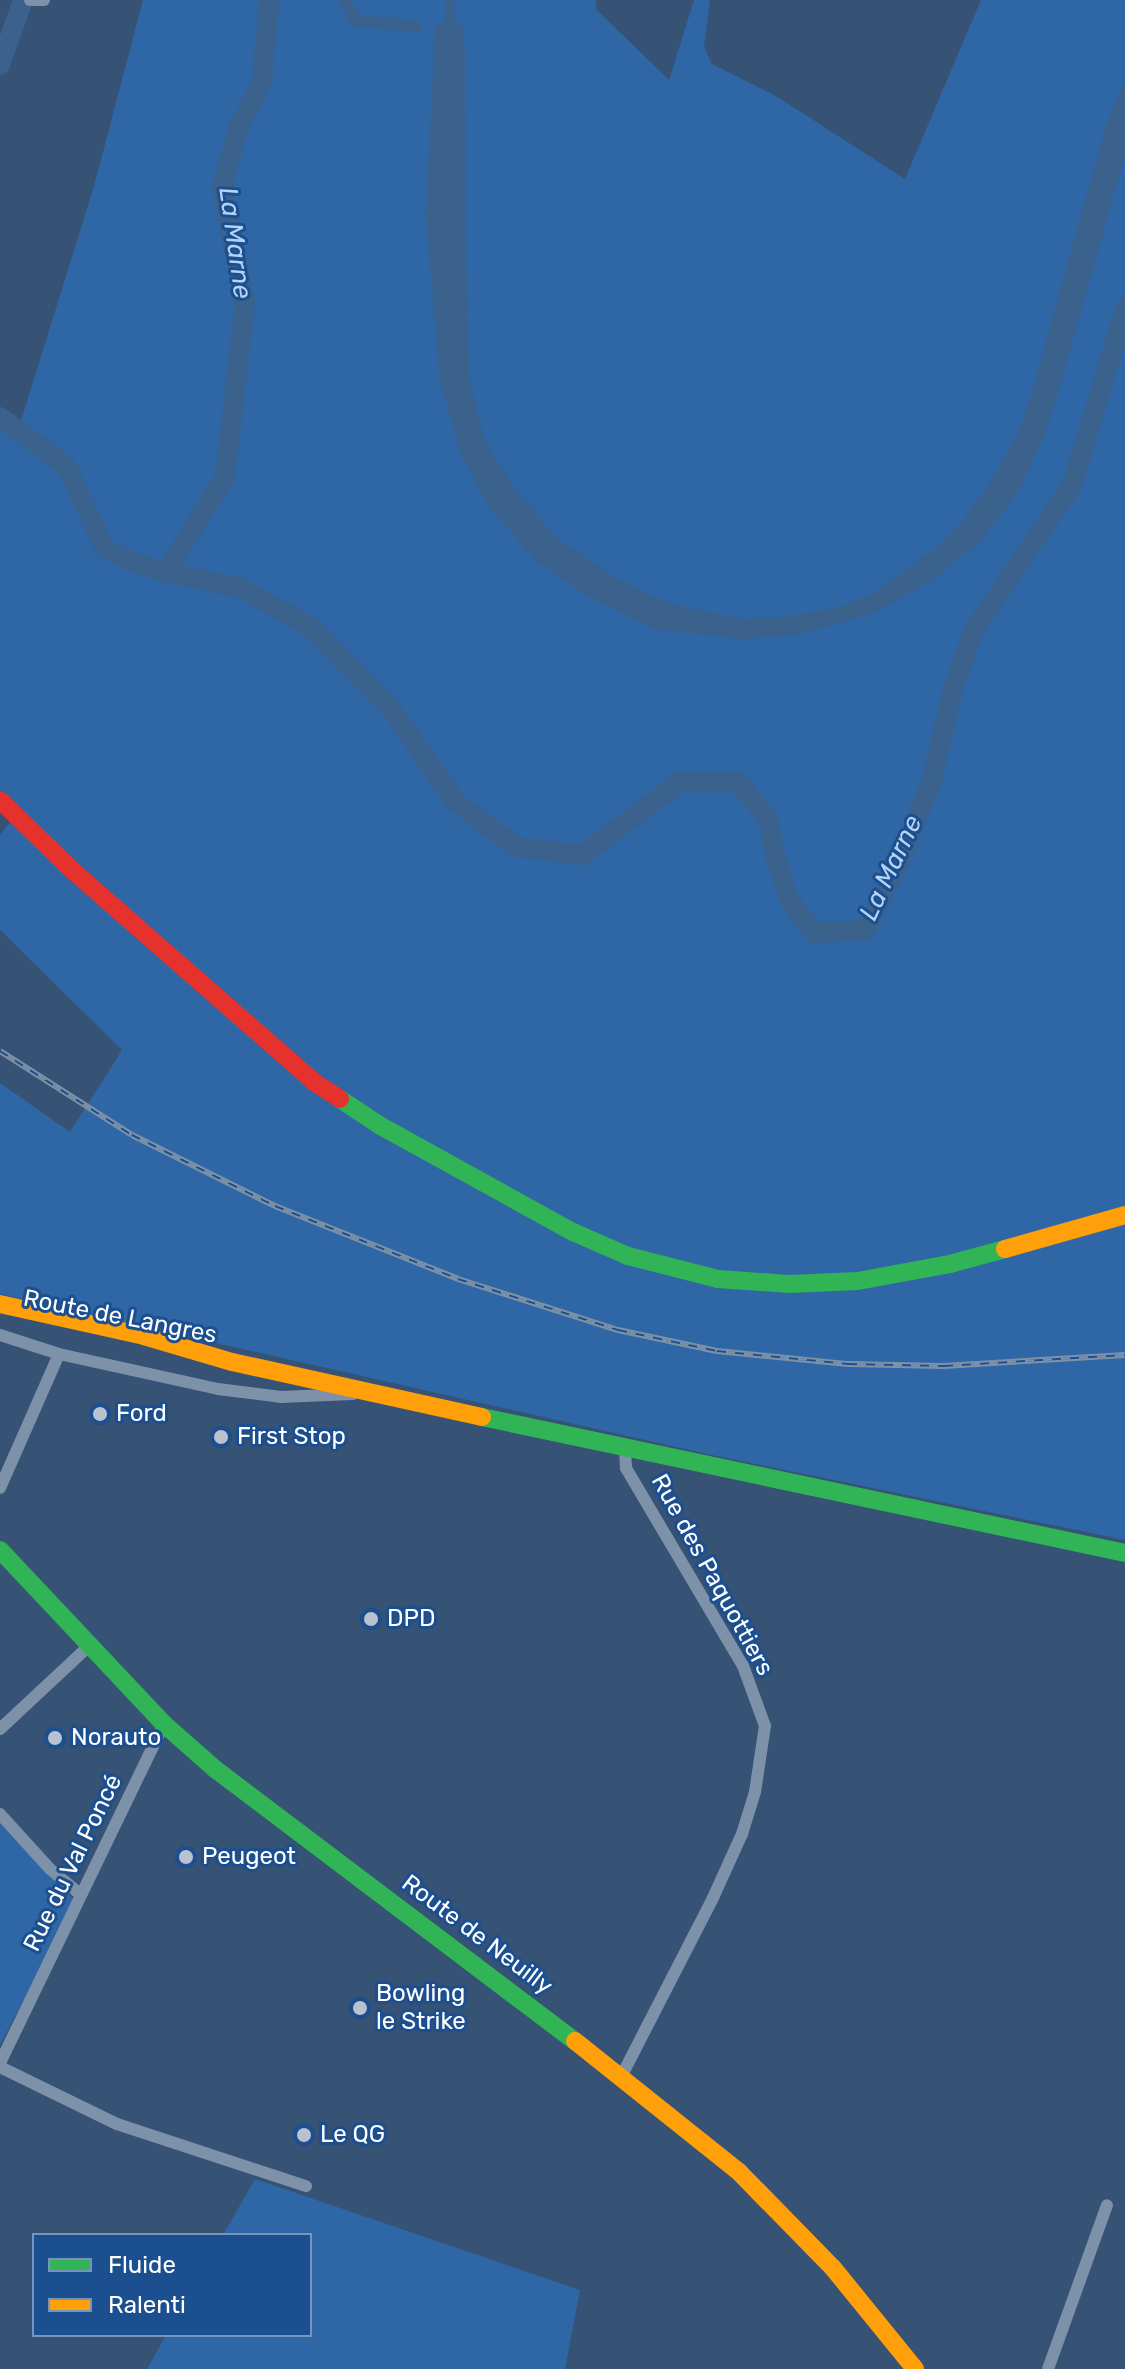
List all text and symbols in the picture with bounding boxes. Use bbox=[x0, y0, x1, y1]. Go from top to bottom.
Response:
water label: La Marne bbox=[212, 185, 258, 301]
water label: La Marne bbox=[853, 810, 929, 926]
street label: Route de Langres bbox=[21, 1284, 219, 1350]
place label: Ford bbox=[116, 1400, 167, 1428]
marker: Ford bbox=[91, 1405, 109, 1423]
place label: First Stop bbox=[237, 1423, 346, 1451]
marker: First Stop bbox=[212, 1428, 230, 1446]
street label: Rue des Paquottiers bbox=[645, 1469, 779, 1681]
place label: DPD bbox=[387, 1605, 435, 1633]
marker: DPD bbox=[362, 1610, 380, 1628]
place label: Norauto bbox=[71, 1724, 161, 1752]
marker: Norauto bbox=[46, 1729, 64, 1747]
street label: Rue du Val Poncé bbox=[18, 1770, 128, 1956]
place label: Peugeot bbox=[202, 1843, 296, 1871]
marker: Peugeot bbox=[177, 1848, 195, 1866]
street label: Route de Neuilly bbox=[396, 1869, 558, 2001]
place label: Bowling le Strike bbox=[376, 1980, 466, 2036]
marker: Bowling le Strike bbox=[351, 1999, 369, 2017]
place label: Le QG bbox=[320, 2121, 385, 2149]
marker: Le QG bbox=[295, 2126, 313, 2144]
legend bbox=[32, 2233, 312, 2337]
text: Fluide bbox=[108, 2251, 176, 2279]
text: Ralenti bbox=[108, 2291, 186, 2319]

